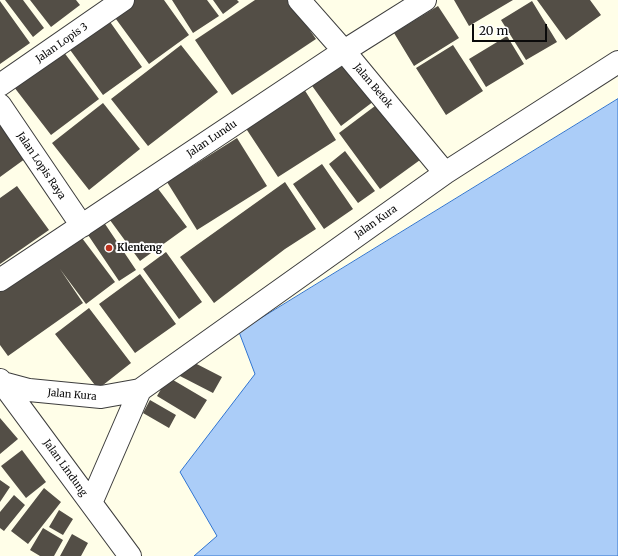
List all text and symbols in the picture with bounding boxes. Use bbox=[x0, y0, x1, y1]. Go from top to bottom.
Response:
scale bar bbox=[474, 16, 549, 42]
street label: Jalan Lopis 3 bbox=[34, 21, 90, 65]
text: 20 m bbox=[479, 23, 508, 38]
street label: Jalan Betok bbox=[351, 61, 395, 111]
street label: Jalan Lundu bbox=[185, 118, 239, 160]
street label: Jalan Lopis Raya bbox=[14, 130, 68, 202]
street label: Jalan Kura bbox=[352, 203, 400, 241]
place label: Klenteng bbox=[117, 242, 162, 254]
marker: Klenteng bbox=[104, 243, 114, 253]
street label: Jalan Kura bbox=[47, 387, 97, 403]
street label: Jalan Lindung bbox=[40, 437, 90, 499]

